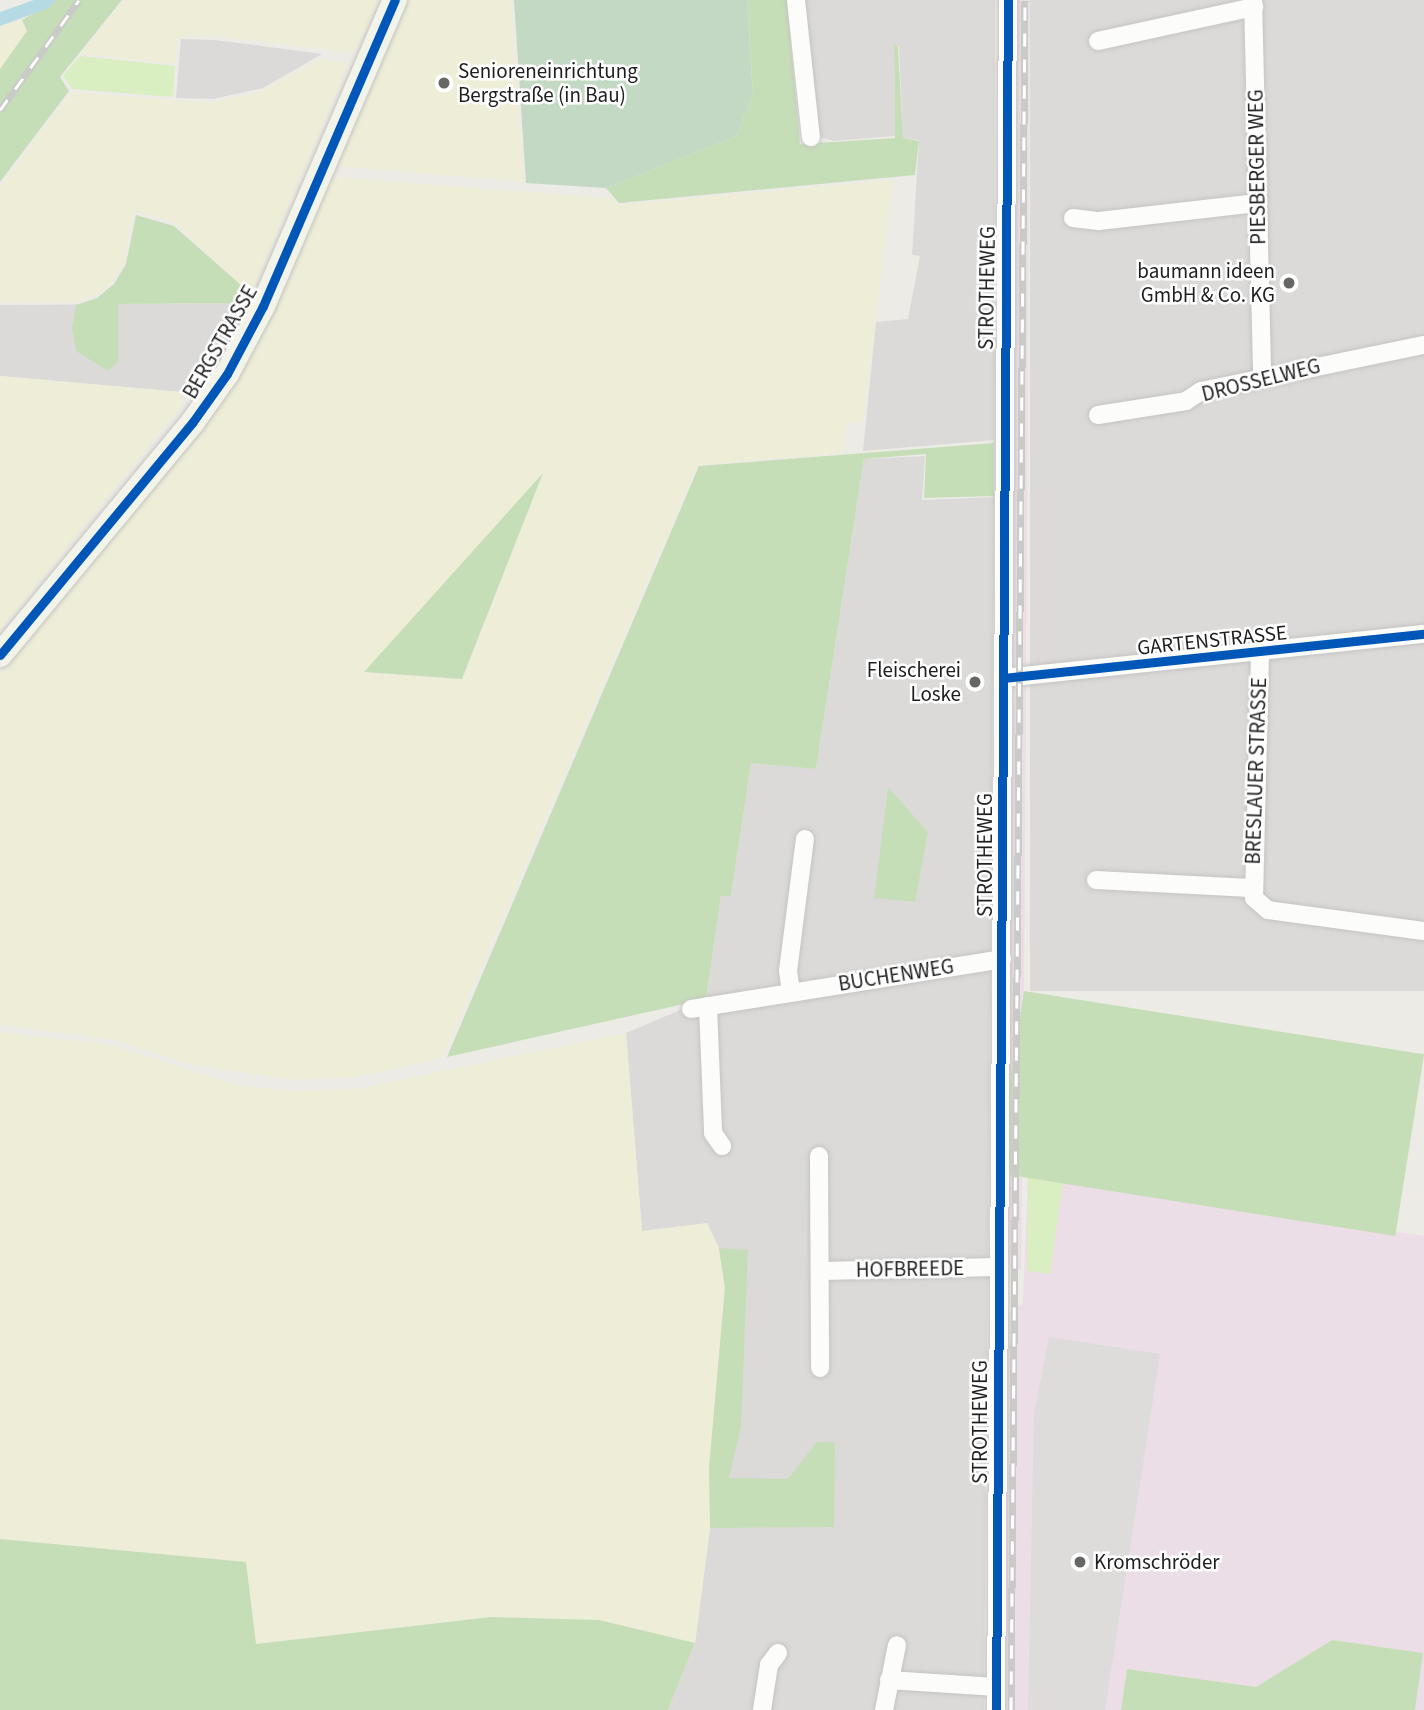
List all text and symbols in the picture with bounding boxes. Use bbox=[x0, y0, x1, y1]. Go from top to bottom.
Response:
place label: Senioreneinrichtung Bergstraße (in Bau) bbox=[458, 58, 638, 108]
marker: Senioreneinrichtung Bergstraße (in Bau) bbox=[436, 75, 452, 91]
street label: PIESBERGER WEG bbox=[1243, 89, 1271, 245]
street label: STROTHEWEG bbox=[973, 226, 1001, 350]
place label: baumann ideen GmbH & Co. KG bbox=[1137, 258, 1275, 308]
marker: baumann ideen GmbH & Co. KG bbox=[1281, 275, 1297, 291]
street label: BERGSTRASSE bbox=[177, 281, 263, 403]
street label: DROSSELWEG bbox=[1199, 353, 1323, 407]
street label: GARTENSTRASSE bbox=[1136, 620, 1288, 660]
place label: Fleischerei Loske bbox=[867, 657, 961, 707]
marker: Fleischerei Loske bbox=[967, 674, 983, 690]
street label: BRESLAUER STRASSE bbox=[1240, 677, 1272, 865]
street label: STROTHEWEG bbox=[972, 793, 998, 917]
street label: BUCHENWEG bbox=[836, 953, 956, 997]
street label: HOFBREEDE bbox=[856, 1255, 964, 1283]
street label: STROTHEWEG bbox=[967, 1360, 993, 1484]
place label: Kromschröder bbox=[1094, 1549, 1220, 1575]
marker: Kromschröder bbox=[1072, 1554, 1088, 1570]

